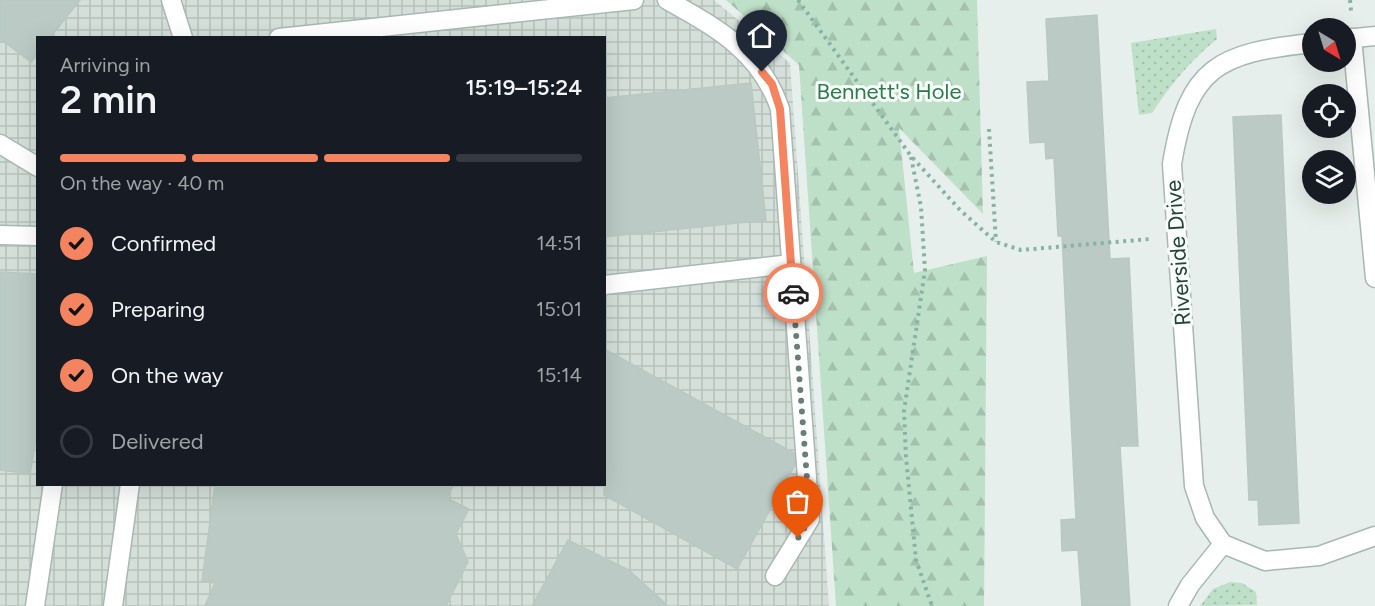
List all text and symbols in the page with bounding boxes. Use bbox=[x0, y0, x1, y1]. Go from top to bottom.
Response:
pin bbox=[736, 10, 787, 72]
north arrow bbox=[1302, 18, 1356, 72]
map controls bbox=[1302, 18, 1356, 204]
icon: home bbox=[745, 19, 778, 52]
text: Arriving in bbox=[60, 53, 150, 77]
text: 15:19–15:24 bbox=[465, 74, 582, 101]
text: 2 min bbox=[60, 76, 157, 123]
park label: Bennett's Hole bbox=[817, 78, 961, 105]
button: locate bbox=[1302, 84, 1356, 138]
button: layers bbox=[1302, 150, 1356, 204]
text: On the way · 40 m bbox=[60, 171, 224, 195]
street label: Riverside Drive bbox=[1159, 179, 1197, 327]
icon: check bbox=[60, 227, 93, 260]
text: Confirmed bbox=[111, 230, 216, 257]
text: 14:51 bbox=[537, 231, 582, 255]
courier bbox=[763, 263, 823, 323]
icon: car bbox=[777, 277, 810, 310]
icon: check bbox=[60, 293, 93, 326]
text: Preparing bbox=[111, 296, 205, 323]
text: 15:01 bbox=[536, 297, 582, 321]
icon: check bbox=[60, 359, 93, 392]
text: On the way bbox=[111, 362, 223, 389]
text: 15:14 bbox=[537, 363, 582, 387]
text: Delivered bbox=[111, 428, 204, 455]
pin bbox=[772, 476, 823, 538]
icon: bag bbox=[781, 485, 814, 518]

